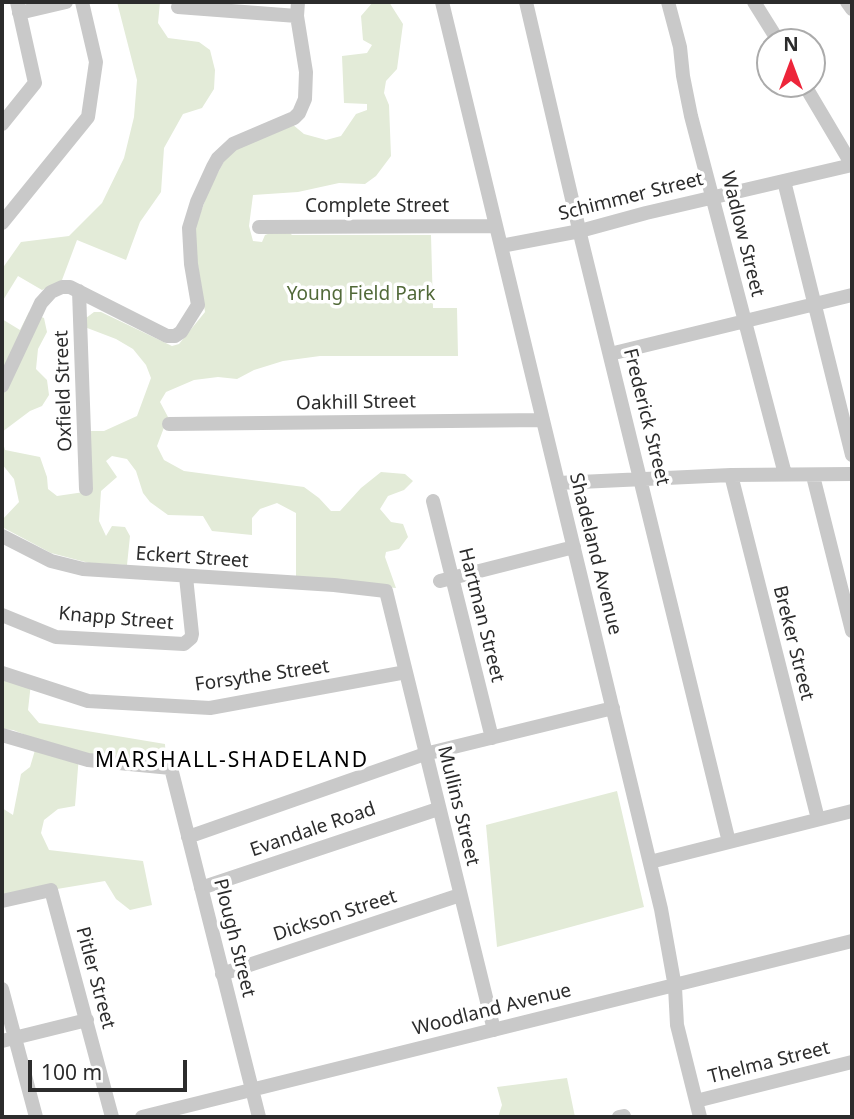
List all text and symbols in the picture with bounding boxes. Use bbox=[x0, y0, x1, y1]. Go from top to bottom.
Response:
north arrow bbox=[756, 28, 826, 98]
text: N bbox=[783, 31, 799, 57]
street label: Schimmer Street bbox=[556, 168, 706, 226]
street label: Wadlow Street bbox=[715, 169, 769, 299]
street label: Complete Street bbox=[305, 196, 449, 218]
park label: Young Field Park bbox=[287, 284, 435, 306]
street label: Oxfield Street bbox=[50, 330, 78, 452]
street label: Frederick Street bbox=[618, 346, 674, 488]
street label: Oakhill Street bbox=[296, 391, 416, 415]
street label: Shadeland Avenue bbox=[564, 471, 626, 637]
street label: Eckert Street bbox=[135, 543, 249, 573]
street label: Hartman Street bbox=[453, 545, 509, 685]
street label: Breker Street bbox=[768, 583, 818, 703]
street label: Knapp Street bbox=[57, 603, 175, 635]
street label: Forsythe Street bbox=[193, 655, 331, 697]
street label: Mullins Street bbox=[432, 744, 484, 868]
district label: MARSHALL-SHADELAND bbox=[97, 748, 367, 774]
street label: Evandale Road bbox=[247, 798, 379, 862]
street label: Plough Street bbox=[208, 877, 260, 999]
street label: Dickson Street bbox=[270, 885, 400, 947]
street label: Pitler Street bbox=[70, 924, 120, 1032]
street label: Woodland Avenue bbox=[410, 979, 574, 1041]
street label: Thelma Street bbox=[706, 1037, 832, 1089]
scale bar bbox=[32, 1046, 191, 1090]
text: 100 m bbox=[41, 1058, 102, 1086]

